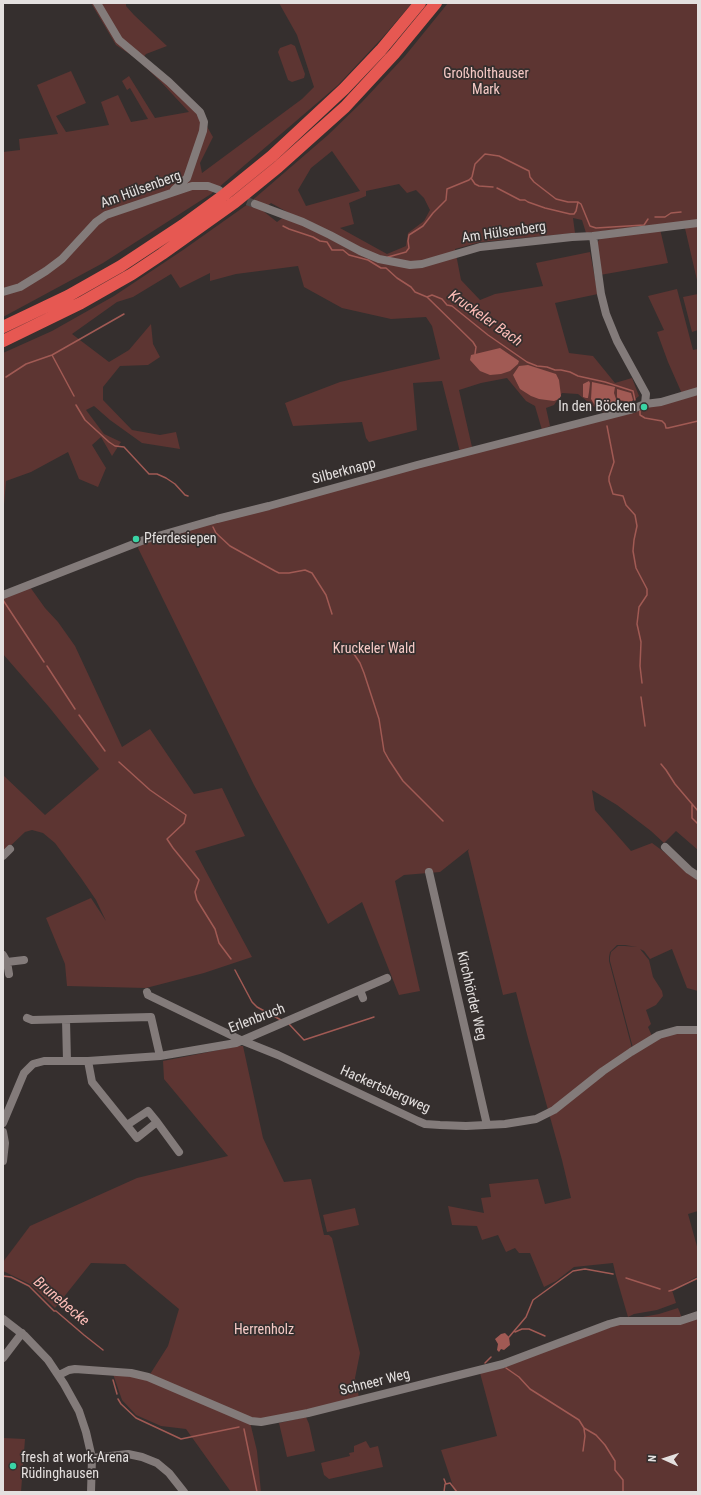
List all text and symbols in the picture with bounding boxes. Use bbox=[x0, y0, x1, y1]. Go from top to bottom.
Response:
park label: Großholthauser Mark bbox=[443, 66, 529, 98]
street label: Am Hülsenberg bbox=[98, 168, 184, 212]
street label: Am Hülsenberg bbox=[461, 219, 547, 247]
water label: Kruckeler Bach bbox=[445, 287, 525, 351]
place label: In den Böcken bbox=[558, 399, 636, 415]
marker: In den Böcken bbox=[639, 402, 649, 412]
street label: Silberknapp bbox=[310, 455, 378, 489]
place label: Pferdesiepen bbox=[144, 531, 217, 547]
marker: Pferdesiepen bbox=[131, 534, 141, 544]
park label: Kruckeler Wald bbox=[333, 641, 415, 657]
street label: Kirchhörder Weg bbox=[453, 950, 489, 1042]
street label: Erlenbruch bbox=[226, 1001, 288, 1037]
street label: Hackertsbergweg bbox=[337, 1063, 433, 1117]
water label: Brunebecke bbox=[29, 1274, 93, 1330]
park label: Herrenholz bbox=[234, 1322, 294, 1338]
street label: Schneer Weg bbox=[338, 1366, 412, 1400]
north arrow bbox=[645, 1439, 685, 1479]
place label: fresh at work-Arena Rüdinghausen bbox=[21, 1450, 129, 1482]
text: N bbox=[646, 1455, 659, 1462]
marker: fresh at work-Arena Rüdinghausen bbox=[8, 1461, 18, 1471]

